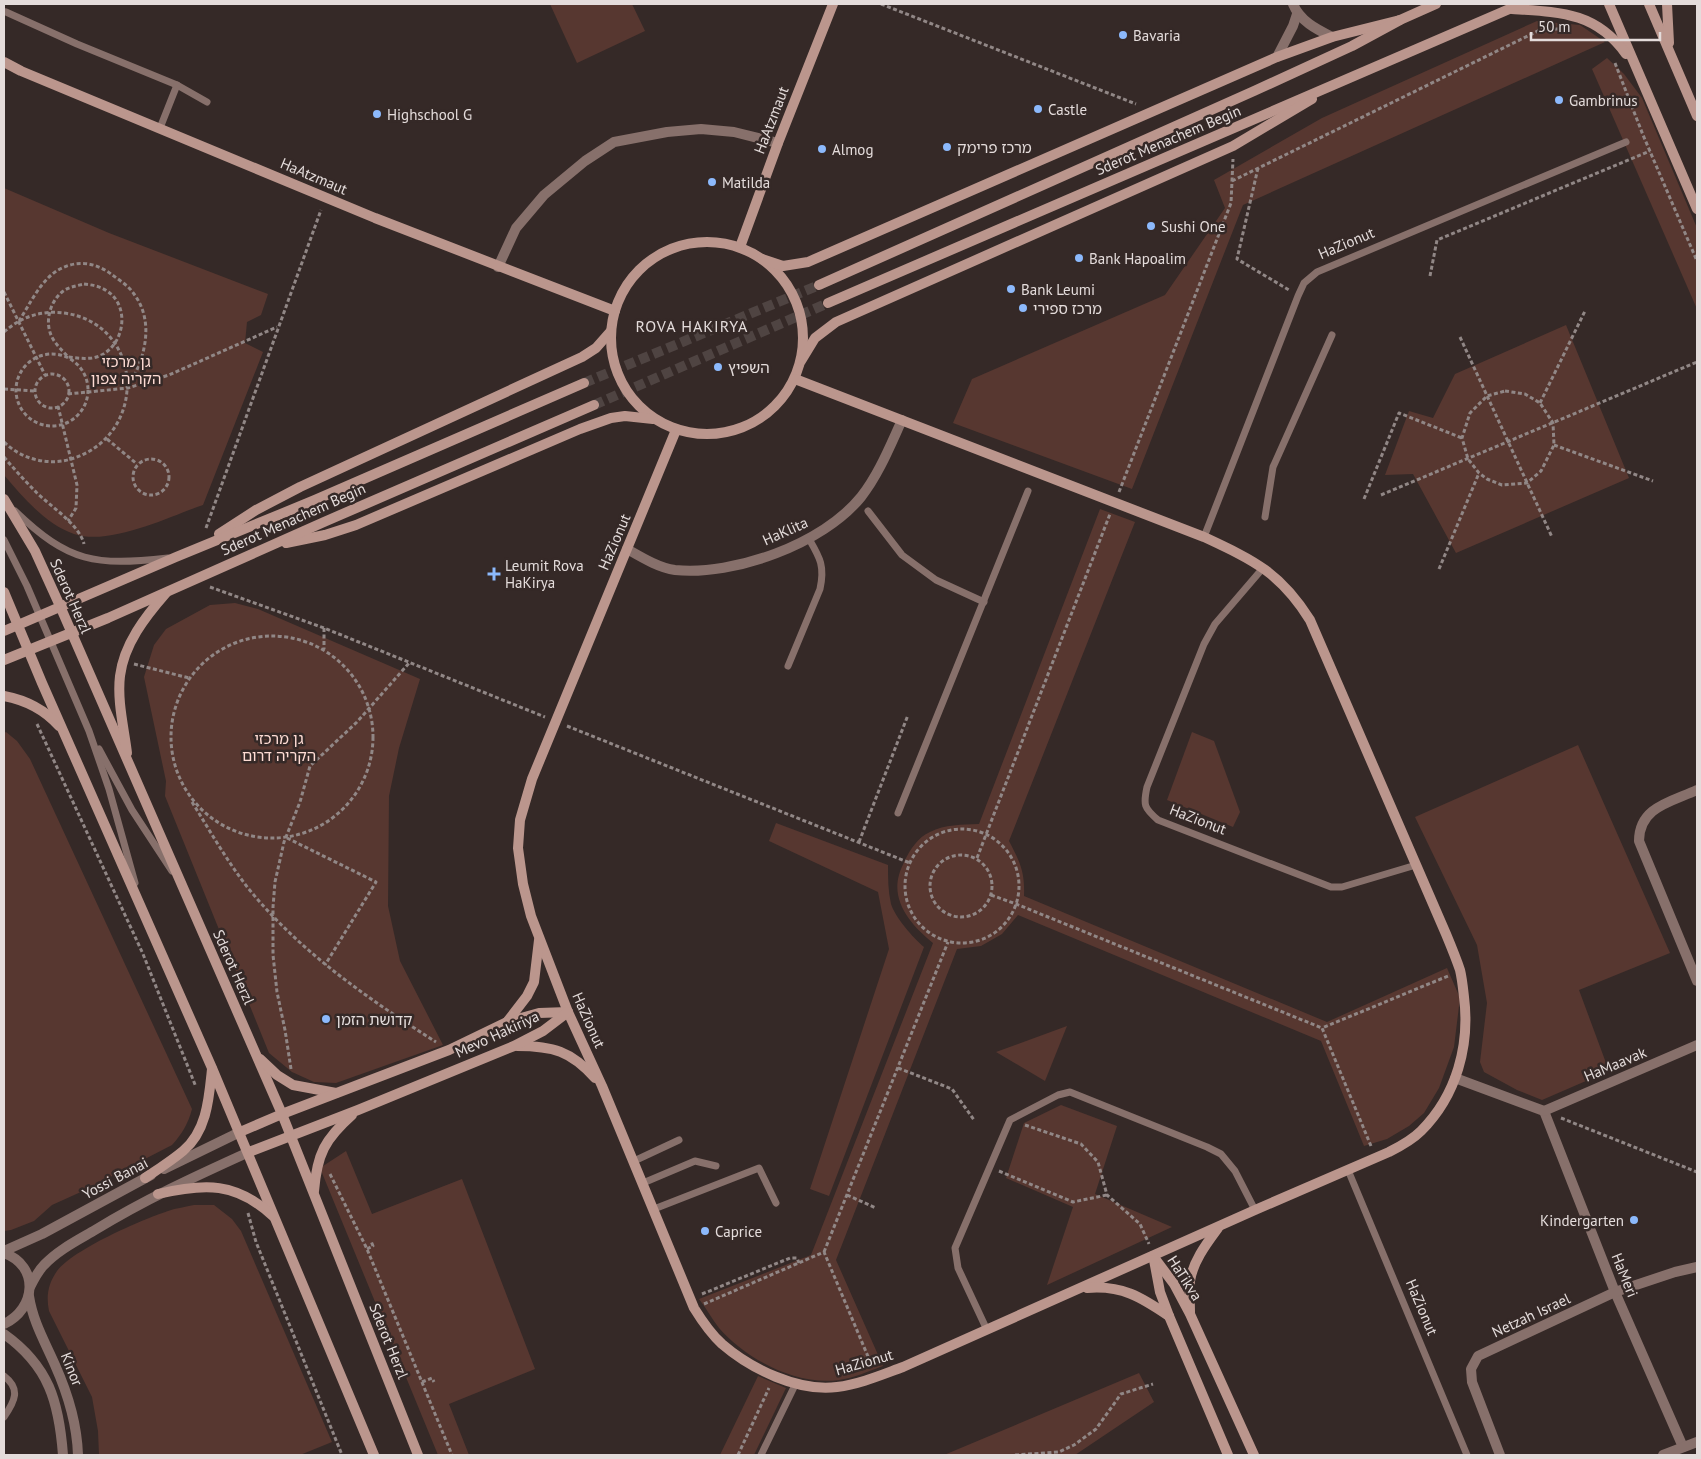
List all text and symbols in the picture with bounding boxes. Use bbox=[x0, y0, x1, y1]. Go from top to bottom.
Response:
scale bar bbox=[1531, 10, 1660, 42]
text: 50 m bbox=[1538, 17, 1571, 36]
place label: Bavaria bbox=[1133, 26, 1180, 45]
marker: Bavaria bbox=[1117, 29, 1129, 41]
street label: HaAtzmaut bbox=[749, 84, 793, 156]
place label: Gambrinus bbox=[1569, 91, 1638, 110]
marker: Gambrinus bbox=[1553, 94, 1565, 106]
place label: Castle bbox=[1048, 100, 1087, 119]
street label: Sderot Menachem Begin bbox=[1092, 101, 1244, 179]
marker: Castle bbox=[1032, 103, 1044, 115]
place label: Highschool G bbox=[387, 105, 472, 124]
marker: Highschool G bbox=[371, 108, 383, 120]
place label: מרכז פרימק bbox=[957, 138, 1032, 157]
place label: Almog bbox=[832, 140, 873, 159]
marker: מרכז פרימק bbox=[941, 141, 953, 153]
marker: Almog bbox=[816, 143, 828, 155]
street label: HaAtzmaut bbox=[278, 153, 350, 199]
place label: Matilda bbox=[722, 173, 770, 192]
marker: Matilda bbox=[706, 176, 718, 188]
place label: Sushi One bbox=[1161, 217, 1226, 236]
marker: Sushi One bbox=[1145, 220, 1157, 232]
street label: HaZionut bbox=[1315, 223, 1377, 263]
place label: Bank Hapoalim bbox=[1089, 249, 1186, 268]
marker: Bank Hapoalim bbox=[1073, 252, 1085, 264]
place label: Bank Leumi bbox=[1021, 280, 1095, 299]
marker: Bank Leumi bbox=[1005, 283, 1017, 295]
place label: מרכז ספירי bbox=[1033, 299, 1102, 318]
marker: מרכז ספירי bbox=[1017, 302, 1029, 314]
district label: ROVA HAKIRYA bbox=[636, 316, 748, 336]
park label: גן מרכזי הקריה צפון bbox=[91, 352, 161, 388]
place label: השפיץ bbox=[728, 358, 770, 377]
marker: השפיץ bbox=[712, 361, 724, 373]
street label: Sderot Menachem Begin bbox=[218, 479, 368, 559]
street label: HaZionut bbox=[594, 511, 634, 573]
street label: HaKlita bbox=[759, 513, 811, 549]
street label: Sderot Herzl bbox=[46, 556, 96, 637]
place label: Leumit Rova HaKirya bbox=[505, 556, 584, 592]
marker: Leumit Rova HaKirya bbox=[487, 567, 501, 581]
park label: גן מרכזי הקריה דרום bbox=[242, 729, 316, 765]
street label: HaZionut bbox=[1167, 800, 1229, 838]
street label: Sderot Herzl bbox=[209, 927, 259, 1008]
street label: HaZionut bbox=[568, 989, 610, 1051]
street label: Mevo Hakiriya bbox=[452, 1006, 542, 1062]
place label: קדושת הזמן bbox=[336, 1010, 412, 1029]
marker: קדושת הזמן bbox=[320, 1013, 332, 1025]
street label: HaMaavak bbox=[1581, 1042, 1650, 1086]
street label: Yossi Banai bbox=[79, 1153, 151, 1203]
place label: Kindergarten bbox=[1540, 1211, 1624, 1230]
marker: Kindergarten bbox=[1628, 1214, 1640, 1226]
place label: Caprice bbox=[715, 1222, 762, 1241]
marker: Caprice bbox=[699, 1225, 711, 1237]
street label: HaMeri bbox=[1608, 1250, 1642, 1300]
street label: HaTikva bbox=[1163, 1252, 1207, 1304]
street label: HaZionut bbox=[1402, 1276, 1442, 1338]
street label: Netzah Israel bbox=[1489, 1288, 1574, 1341]
street label: Sderot Herzl bbox=[365, 1300, 413, 1382]
street label: HaZionut bbox=[833, 1345, 895, 1379]
street label: Kinor bbox=[57, 1349, 87, 1389]

